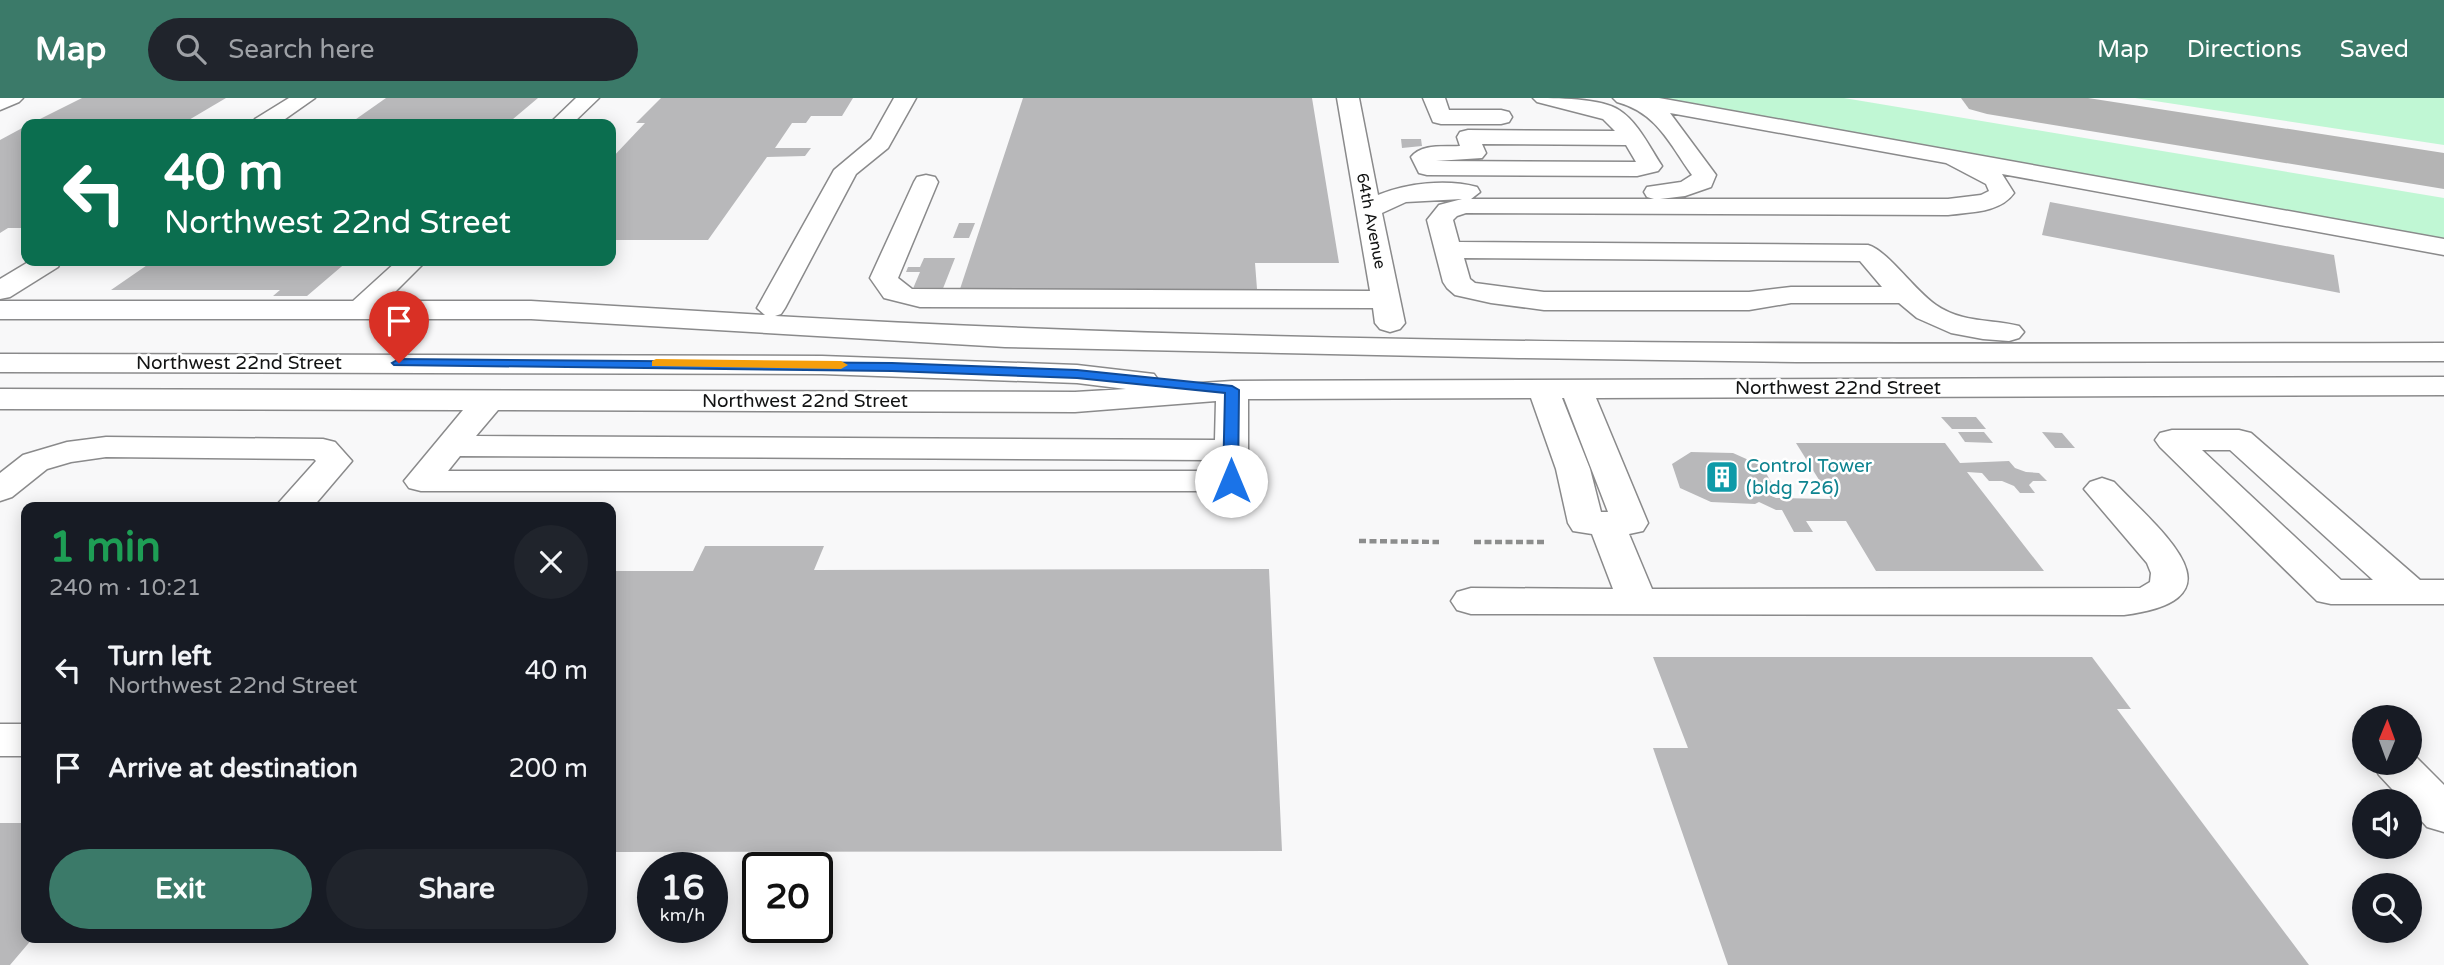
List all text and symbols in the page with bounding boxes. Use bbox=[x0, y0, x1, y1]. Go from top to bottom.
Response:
search box bbox=[148, 18, 638, 81]
text: Map bbox=[35, 30, 106, 69]
icon: search bbox=[172, 30, 210, 68]
text: Search here bbox=[228, 34, 374, 65]
text: Map bbox=[2097, 35, 2149, 64]
text: Directions bbox=[2187, 35, 2302, 64]
text: Saved bbox=[2340, 35, 2409, 64]
text: 40 m bbox=[164, 144, 283, 203]
icon: left bbox=[49, 147, 140, 238]
street label: 64th Avenue bbox=[1352, 171, 1390, 271]
text: Northwest 22nd Street bbox=[164, 204, 511, 242]
pin bbox=[369, 291, 429, 363]
icon: arrive bbox=[380, 302, 418, 340]
street label: Northwest 22nd Street bbox=[136, 352, 342, 374]
street label: Northwest 22nd Street bbox=[1735, 377, 1941, 399]
street label: Northwest 22nd Street bbox=[702, 390, 908, 412]
position arrow bbox=[1194, 444, 1268, 518]
place label: Control Tower (bldg 726) bbox=[1746, 455, 1873, 499]
building icon: Control Tower (bldg 726) bbox=[1703, 458, 1741, 496]
text: 1 min bbox=[49, 522, 161, 573]
button: close bbox=[514, 525, 588, 599]
text: 240 m · 10:21 bbox=[49, 574, 201, 602]
text: Turn left bbox=[108, 641, 211, 672]
icon: left bbox=[49, 651, 87, 689]
text: 40 m bbox=[525, 655, 588, 686]
text: Northwest 22nd Street bbox=[108, 672, 357, 700]
north arrow bbox=[2352, 705, 2422, 775]
map controls bbox=[2352, 705, 2422, 943]
icon: arrive bbox=[49, 749, 87, 787]
text: Arrive at destination bbox=[108, 753, 358, 784]
text: 200 m bbox=[508, 753, 588, 784]
button: sound bbox=[2352, 789, 2422, 859]
button: Exit bbox=[49, 849, 312, 929]
button: Share bbox=[326, 849, 588, 929]
speed limit sign: 20 bbox=[742, 852, 833, 943]
text: 16 bbox=[661, 867, 704, 909]
button: search bbox=[2352, 873, 2422, 943]
text: km/h bbox=[660, 904, 705, 926]

